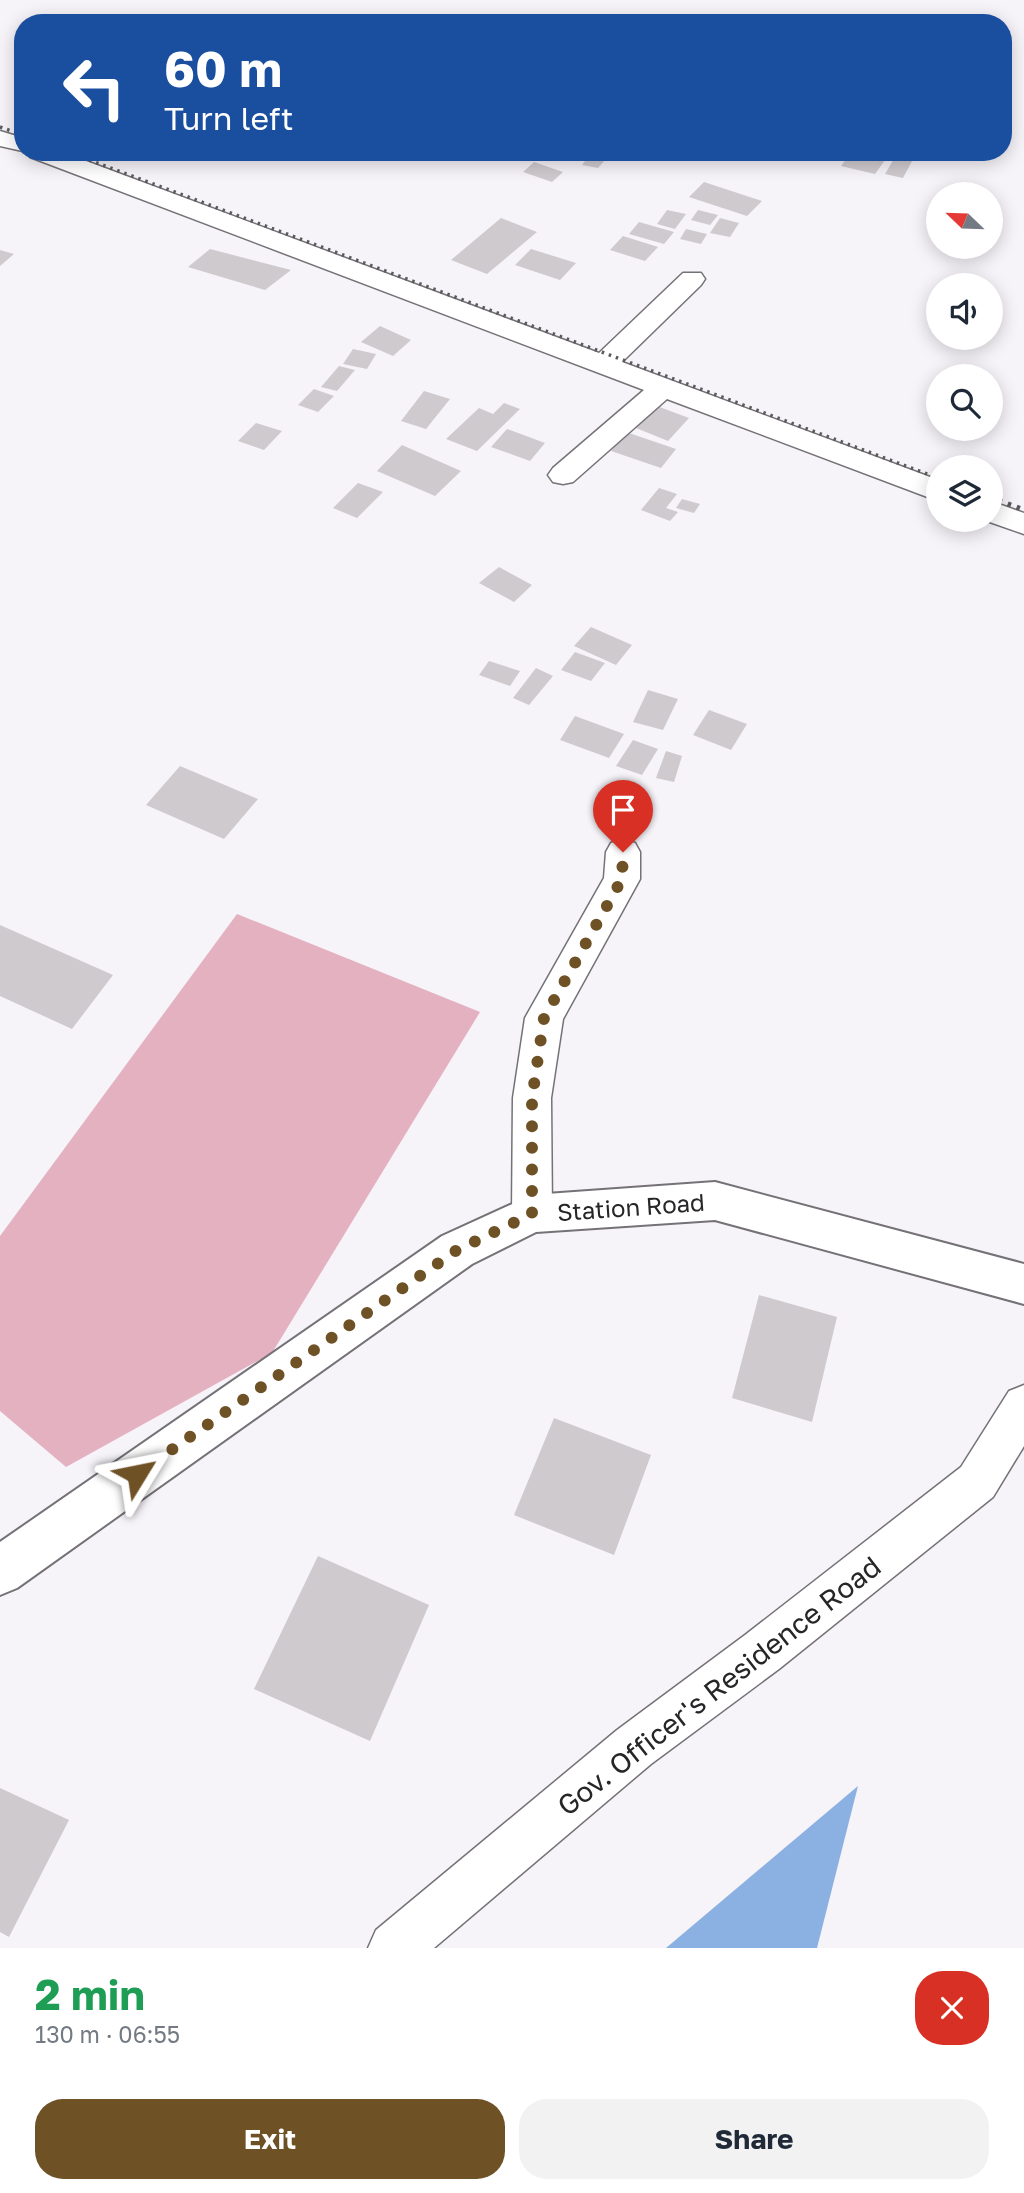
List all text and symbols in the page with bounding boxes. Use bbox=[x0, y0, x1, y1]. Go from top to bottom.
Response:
text: 60 m bbox=[164, 39, 282, 98]
icon: left bbox=[49, 42, 140, 133]
text: Turn left bbox=[164, 99, 293, 137]
north arrow bbox=[926, 182, 1003, 259]
map controls bbox=[926, 182, 1003, 532]
button: sound bbox=[926, 273, 1003, 350]
button: search bbox=[926, 364, 1003, 441]
button: layers bbox=[926, 455, 1003, 532]
pin bbox=[593, 780, 653, 852]
icon: arrive bbox=[604, 791, 642, 829]
street label: Station Road bbox=[556, 1187, 706, 1226]
position arrow bbox=[100, 1437, 174, 1511]
street label: Gov. Officer's Residence Road bbox=[551, 1549, 887, 1822]
text: 2 min bbox=[35, 1969, 145, 2019]
button: close bbox=[915, 1971, 989, 2045]
text: 130 m · 06:55 bbox=[35, 2020, 180, 2048]
button: Exit bbox=[35, 2099, 505, 2179]
button: Share bbox=[519, 2099, 989, 2179]

